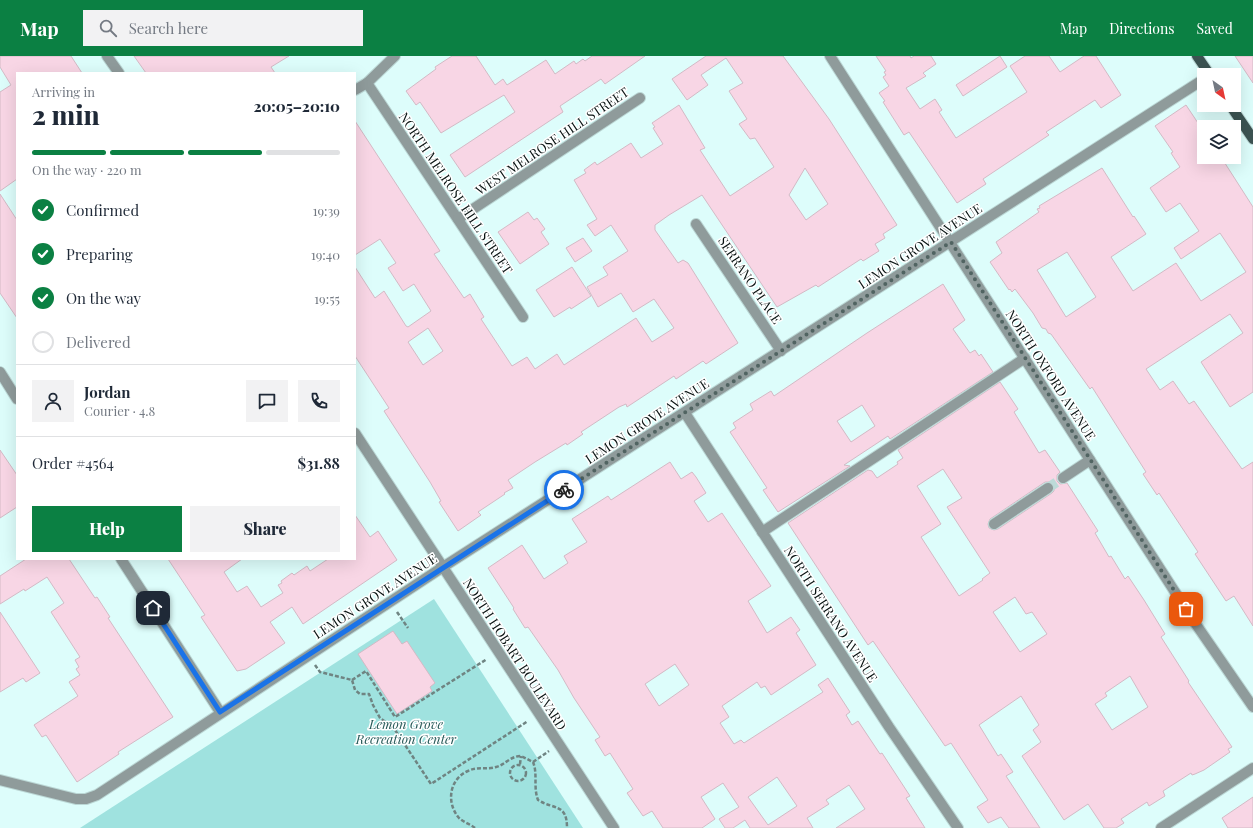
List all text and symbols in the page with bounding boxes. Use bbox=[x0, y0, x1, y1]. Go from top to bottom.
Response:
search box bbox=[83, 10, 363, 46]
text: Map bbox=[20, 15, 59, 41]
icon: search bbox=[97, 17, 119, 39]
text: Search here bbox=[129, 18, 208, 38]
text: Map bbox=[1060, 19, 1087, 38]
text: Directions bbox=[1109, 19, 1175, 38]
text: Saved bbox=[1197, 19, 1233, 38]
north arrow bbox=[1197, 68, 1241, 112]
map controls bbox=[1197, 68, 1241, 164]
text: Arriving in bbox=[32, 83, 95, 100]
street label: WEST MELROSE HILL STREET bbox=[471, 83, 632, 199]
text: 20:05–20:10 bbox=[253, 96, 340, 116]
text: 2 min bbox=[32, 97, 100, 132]
street label: NORTH MELROSE HILL STREET bbox=[396, 109, 517, 277]
button: layers bbox=[1197, 120, 1241, 164]
text: On the way · 220 m bbox=[32, 161, 142, 178]
icon: check bbox=[32, 199, 54, 221]
street label: LEMON GROVE AVENUE bbox=[855, 199, 985, 292]
text: Confirmed bbox=[66, 200, 139, 220]
text: 19:39 bbox=[313, 202, 340, 219]
street label: SERRANO PLACE bbox=[715, 233, 786, 327]
icon: check bbox=[32, 243, 54, 265]
text: Preparing bbox=[66, 244, 133, 264]
text: 19:40 bbox=[311, 246, 340, 263]
icon: check bbox=[32, 287, 54, 309]
text: On the way bbox=[66, 288, 141, 308]
text: 19:55 bbox=[314, 290, 340, 307]
street label: NORTH OXFORD AVENUE bbox=[1003, 306, 1100, 443]
text: Delivered bbox=[66, 332, 131, 352]
street label: LEMON GROVE AVENUE bbox=[582, 374, 712, 467]
button: person bbox=[32, 380, 74, 422]
button: chat bbox=[246, 380, 288, 422]
button: phone bbox=[298, 380, 340, 422]
text: Jordan bbox=[84, 382, 130, 402]
text: Courier · 4.8 bbox=[84, 402, 155, 419]
text: Order #4564 bbox=[32, 453, 114, 473]
text: $31.88 bbox=[298, 453, 340, 473]
courier bbox=[544, 470, 584, 510]
icon: bike bbox=[553, 479, 575, 501]
button: Help bbox=[32, 506, 182, 552]
button: Share bbox=[190, 506, 340, 552]
street label: NORTH SERRANO AVENUE bbox=[781, 542, 882, 685]
street label: LEMON GROVE AVENUE bbox=[310, 549, 440, 642]
street label: NORTH HOBART BOULEVARD bbox=[460, 575, 571, 733]
pin bbox=[136, 591, 170, 625]
pin bbox=[1169, 592, 1203, 626]
icon: home bbox=[142, 597, 164, 619]
icon: bag bbox=[1175, 598, 1197, 620]
park label: Lemon Grove Recreation Center bbox=[355, 715, 457, 747]

